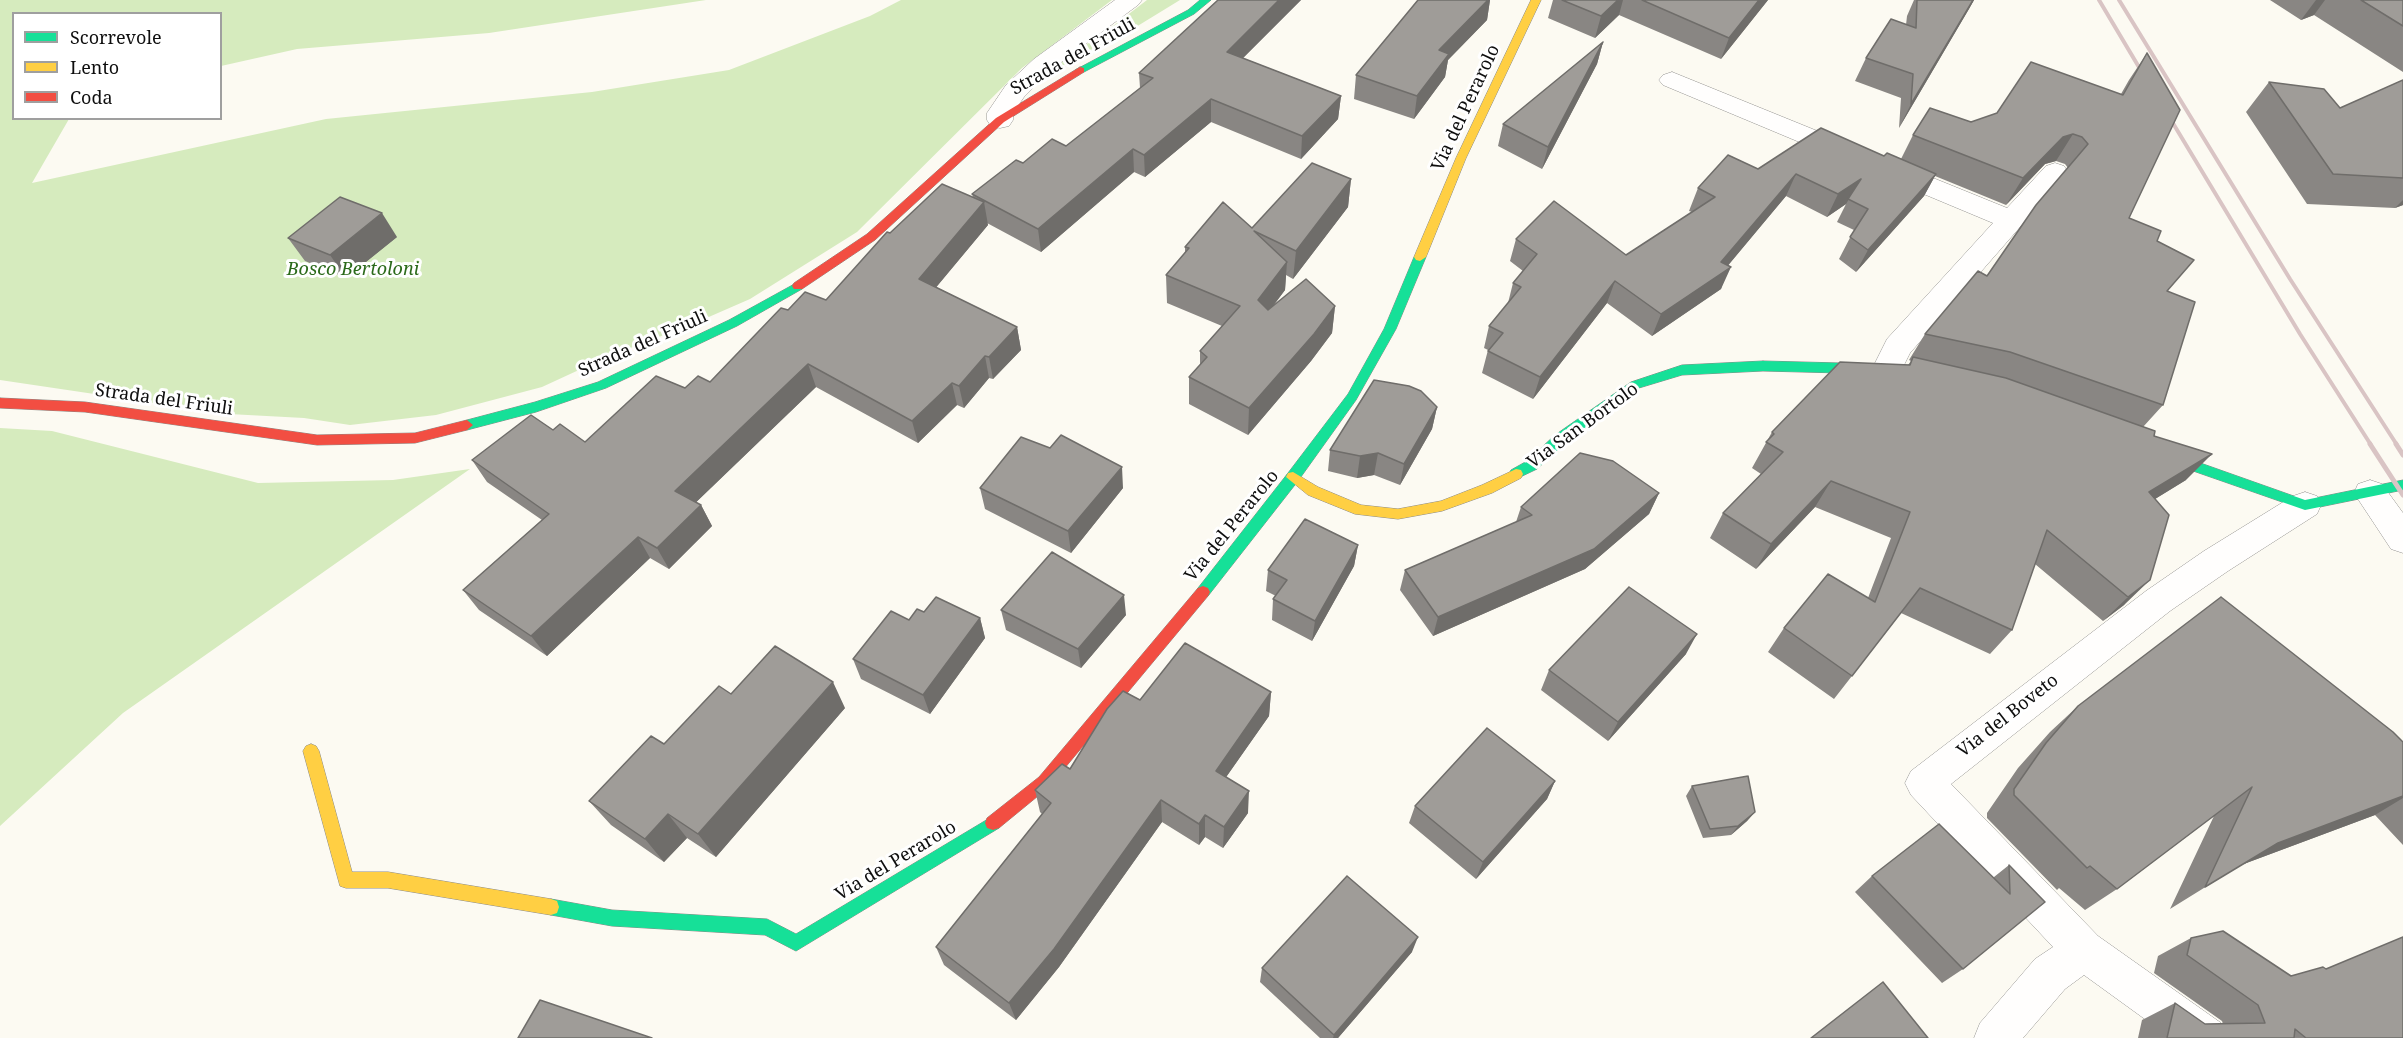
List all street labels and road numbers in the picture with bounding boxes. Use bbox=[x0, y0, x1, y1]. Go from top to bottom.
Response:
street label: Strada del Friuli bbox=[1007, 14, 1139, 100]
street label: Via del Perarolo bbox=[1427, 41, 1505, 175]
street label: Strada del Friuli bbox=[575, 306, 711, 382]
street label: Via San Bortolo bbox=[1523, 378, 1643, 474]
street label: Strada del Friuli bbox=[94, 380, 234, 420]
street label: Via del Perarolo bbox=[1180, 466, 1284, 586]
street label: Via del Boveto bbox=[1953, 670, 2063, 762]
street label: Via del Perarolo bbox=[832, 816, 960, 906]

